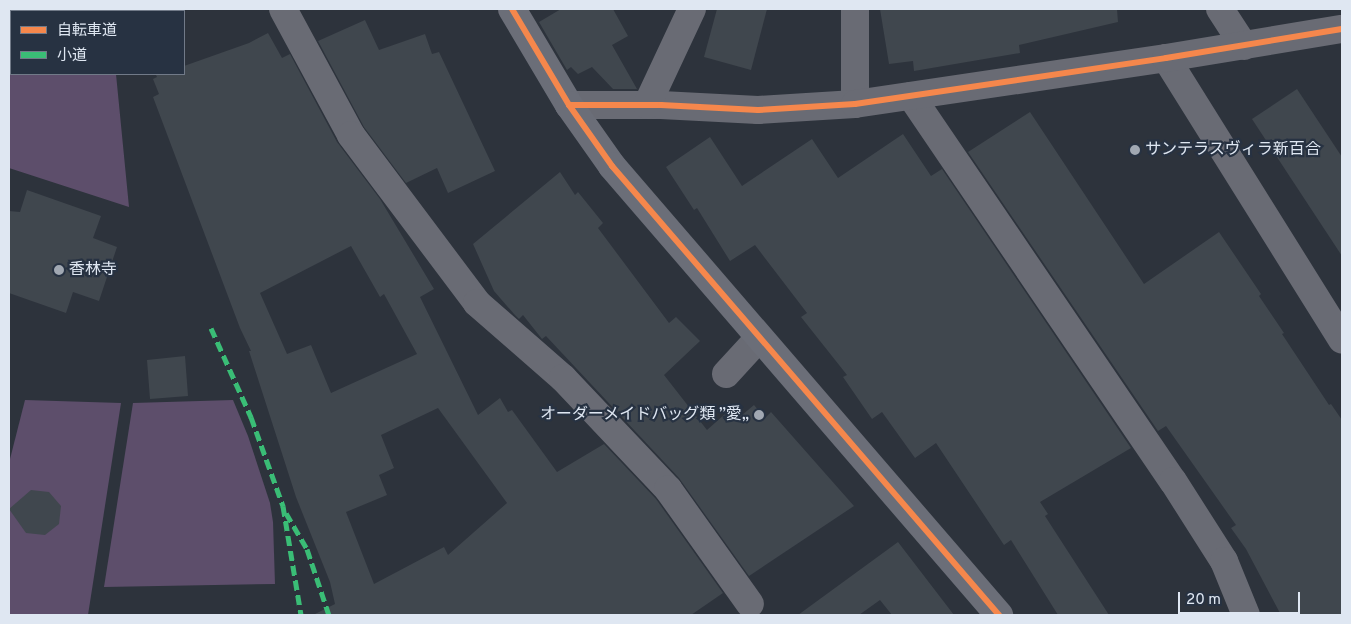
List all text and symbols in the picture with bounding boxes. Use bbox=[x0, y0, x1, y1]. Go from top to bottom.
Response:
legend bbox=[10, 10, 185, 75]
text: 自転車道 bbox=[57, 22, 117, 41]
text: 小道 bbox=[57, 47, 87, 66]
place label: サンテラスヴィラ新百合 bbox=[1145, 140, 1321, 160]
marker: サンテラスヴィラ新百合 bbox=[1129, 144, 1141, 156]
place label: 香林寺 bbox=[69, 260, 117, 280]
marker: 香林寺 bbox=[53, 264, 65, 276]
place label: オーダーメイドバッグ類 ”愛„ bbox=[539, 405, 749, 425]
marker: オーダーメイドバッグ類 ”愛„ bbox=[753, 409, 765, 421]
scale bar bbox=[1181, 582, 1304, 614]
text: 20 m bbox=[1186, 591, 1221, 610]

